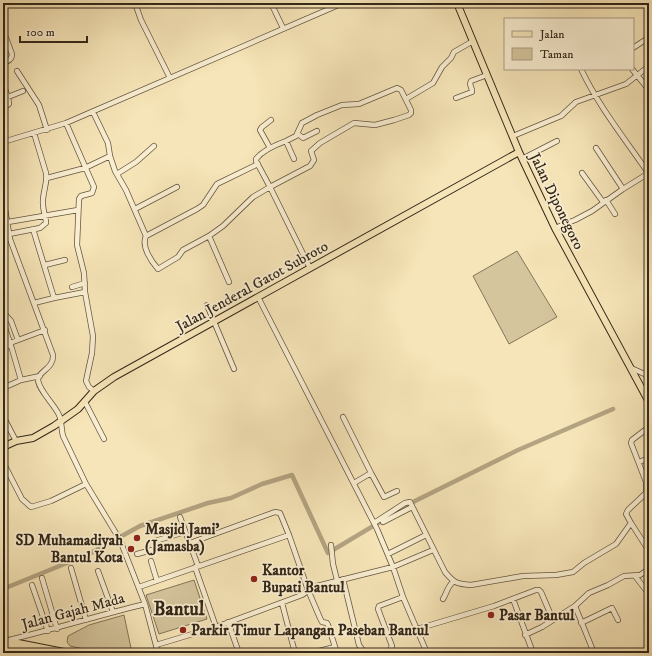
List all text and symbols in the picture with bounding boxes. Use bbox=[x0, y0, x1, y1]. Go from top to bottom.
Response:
scale bar bbox=[20, 18, 87, 44]
legend bbox=[504, 18, 634, 70]
text: 100 m bbox=[26, 25, 55, 40]
text: Jalan bbox=[539, 27, 565, 42]
text: Taman bbox=[540, 47, 574, 62]
street label: Jalan Diponegoro bbox=[524, 148, 588, 253]
street label: Jalan Jenderal Gatot Subroto bbox=[171, 237, 332, 337]
place label: Masjid Jami' (Jamasba) bbox=[145, 520, 219, 556]
place label: SD Muhamadiyah Bantul Kota bbox=[15, 531, 124, 567]
marker: Masjid Jami' (Jamasba) bbox=[132, 533, 142, 543]
marker: SD Muhamadiyah Bantul Kota bbox=[126, 544, 136, 554]
place label: Kantor Bupati Bantul bbox=[262, 561, 345, 597]
marker: Kantor Bupati Bantul bbox=[249, 574, 259, 584]
street label: Jalan Gajah Mada bbox=[18, 588, 127, 635]
district label: Bantul bbox=[154, 598, 205, 621]
place label: Pasar Bantul bbox=[499, 606, 575, 625]
marker: Pasar Bantul bbox=[486, 610, 496, 620]
place label: Parkir Timur Lapangan Paseban Bantul bbox=[191, 621, 429, 640]
marker: Parkir Timur Lapangan Paseban Bantul bbox=[178, 625, 188, 635]

